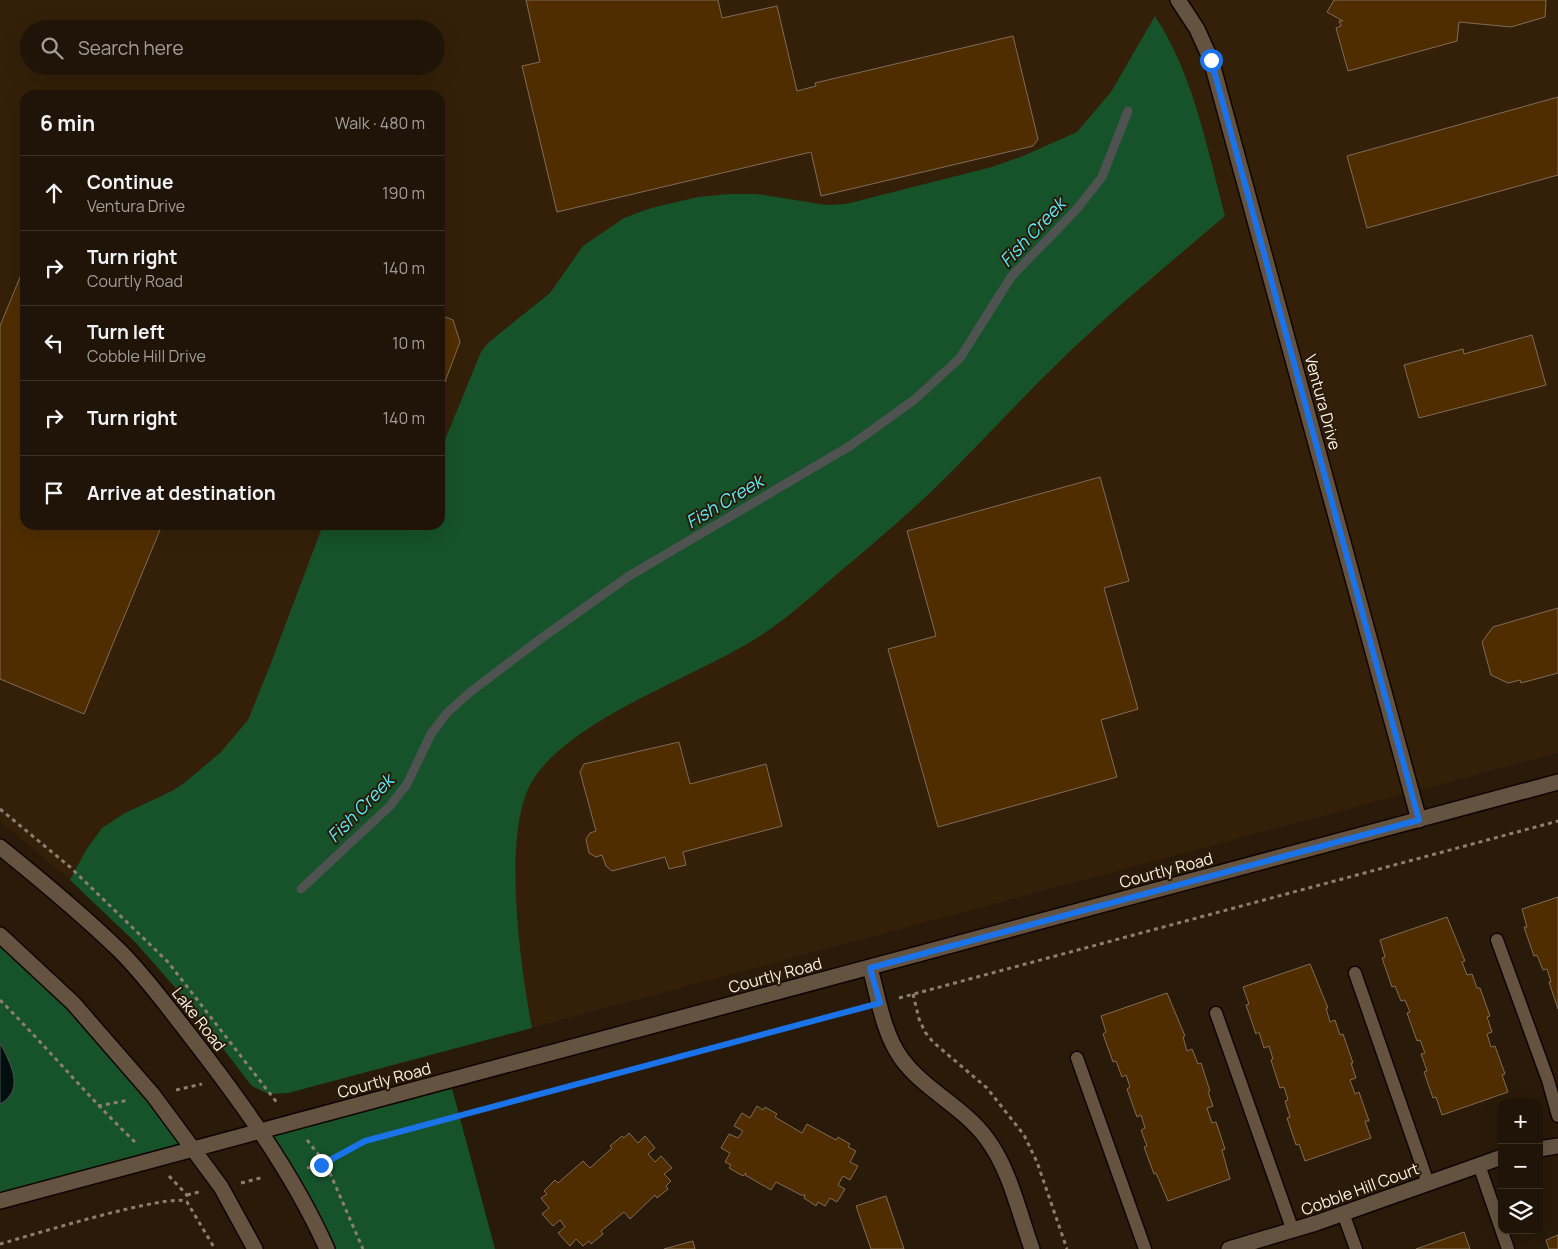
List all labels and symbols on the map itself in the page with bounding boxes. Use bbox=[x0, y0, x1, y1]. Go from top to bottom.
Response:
route start bbox=[1200, 49, 1223, 72]
water label: Fish Creek bbox=[994, 190, 1072, 272]
street label: Ventura Drive bbox=[1300, 352, 1346, 452]
water label: Fish Creek bbox=[681, 467, 770, 533]
water label: Fish Creek bbox=[321, 766, 401, 847]
street label: Courtly Road bbox=[1117, 847, 1215, 893]
street label: Courtly Road bbox=[726, 952, 824, 998]
street label: Lake Road bbox=[167, 983, 231, 1055]
street label: Courtly Road bbox=[335, 1057, 433, 1103]
route end bbox=[310, 1154, 333, 1177]
street label: Cobble Hill Court bbox=[1298, 1157, 1422, 1221]

